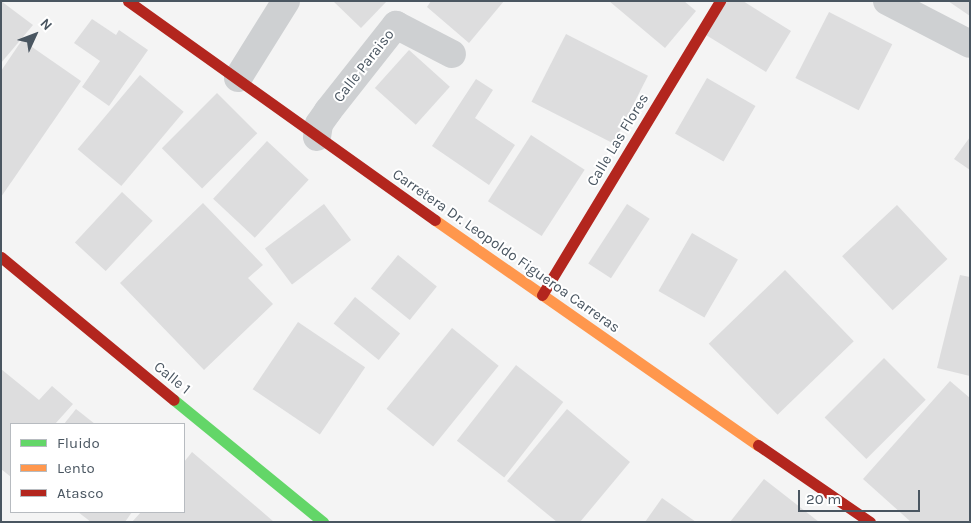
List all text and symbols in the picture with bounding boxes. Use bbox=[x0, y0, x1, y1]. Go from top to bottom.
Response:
north arrow bbox=[10, 10, 60, 60]
text: N bbox=[37, 15, 56, 34]
street label: Calle Paraiso bbox=[330, 26, 398, 106]
street label: Calle Las Flores bbox=[583, 90, 653, 190]
street label: Carretera Dr. Leopoldo Figueroa Carreras bbox=[389, 165, 623, 337]
street label: Calle 1 bbox=[150, 358, 194, 398]
legend bbox=[10, 423, 185, 513]
text: Fluido bbox=[57, 434, 100, 452]
text: Lento bbox=[57, 459, 95, 477]
scale bar bbox=[801, 480, 924, 512]
text: Atasco bbox=[57, 484, 103, 502]
text: 20 m bbox=[806, 490, 841, 508]

